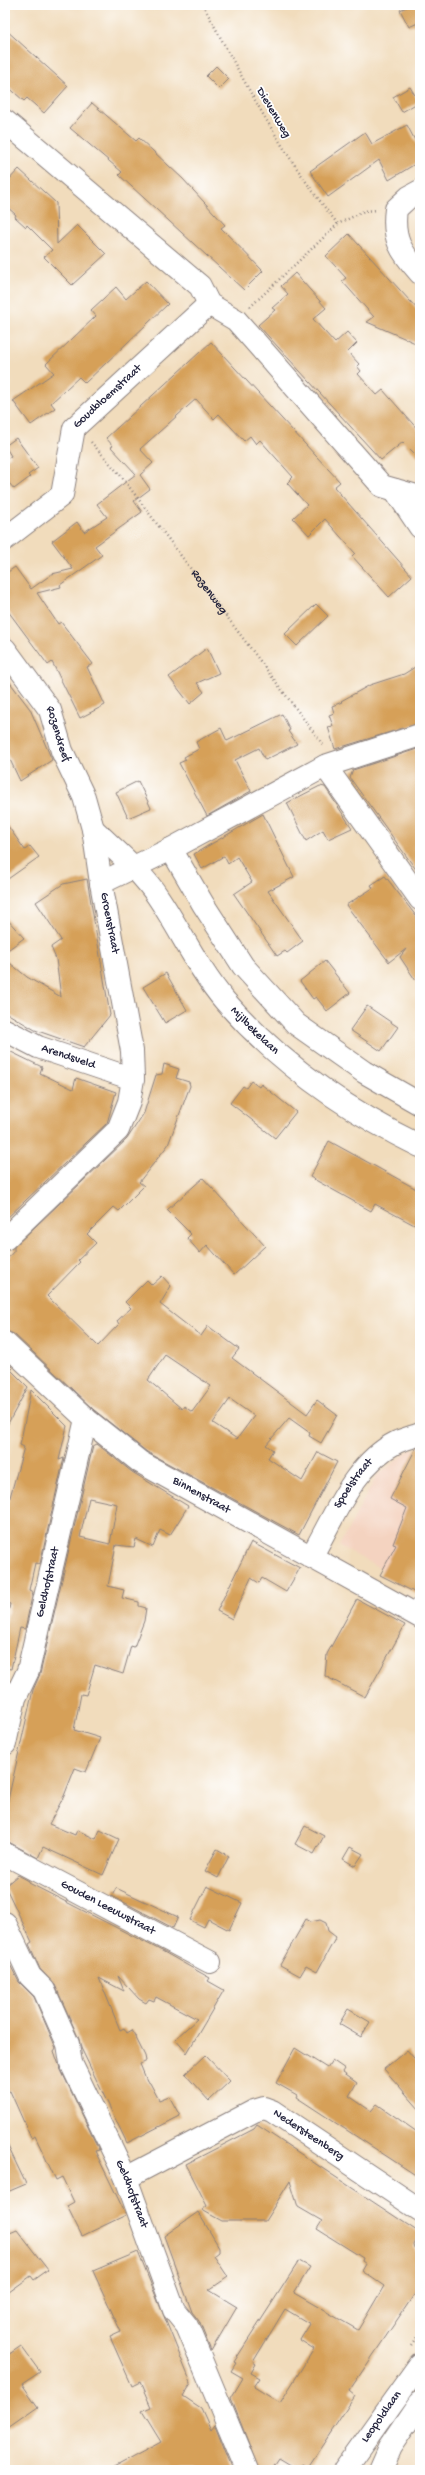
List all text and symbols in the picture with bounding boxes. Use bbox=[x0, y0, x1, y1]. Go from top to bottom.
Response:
street label: Dievenweg bbox=[252, 84, 294, 141]
street label: Goudbloemstraat bbox=[71, 361, 146, 432]
street label: Rozenweg bbox=[187, 567, 230, 618]
street label: Rozendreef bbox=[42, 703, 74, 765]
street label: Groenstraat bbox=[96, 891, 122, 956]
street label: Mijlbekelaan bbox=[227, 1004, 282, 1058]
street label: Arendsveld bbox=[40, 1042, 98, 1073]
street label: Spoelstraat bbox=[331, 1455, 377, 1511]
street label: Binnenstraat bbox=[169, 1474, 233, 1518]
street label: Geldhofstraat bbox=[34, 1545, 64, 1619]
street label: Gouden Leeuwstraat bbox=[58, 1877, 158, 1939]
street label: Nedersteenberg bbox=[270, 2106, 347, 2164]
street label: Geldhofstraat bbox=[111, 2158, 151, 2231]
street label: Leopoldlaan bbox=[359, 2388, 405, 2446]

